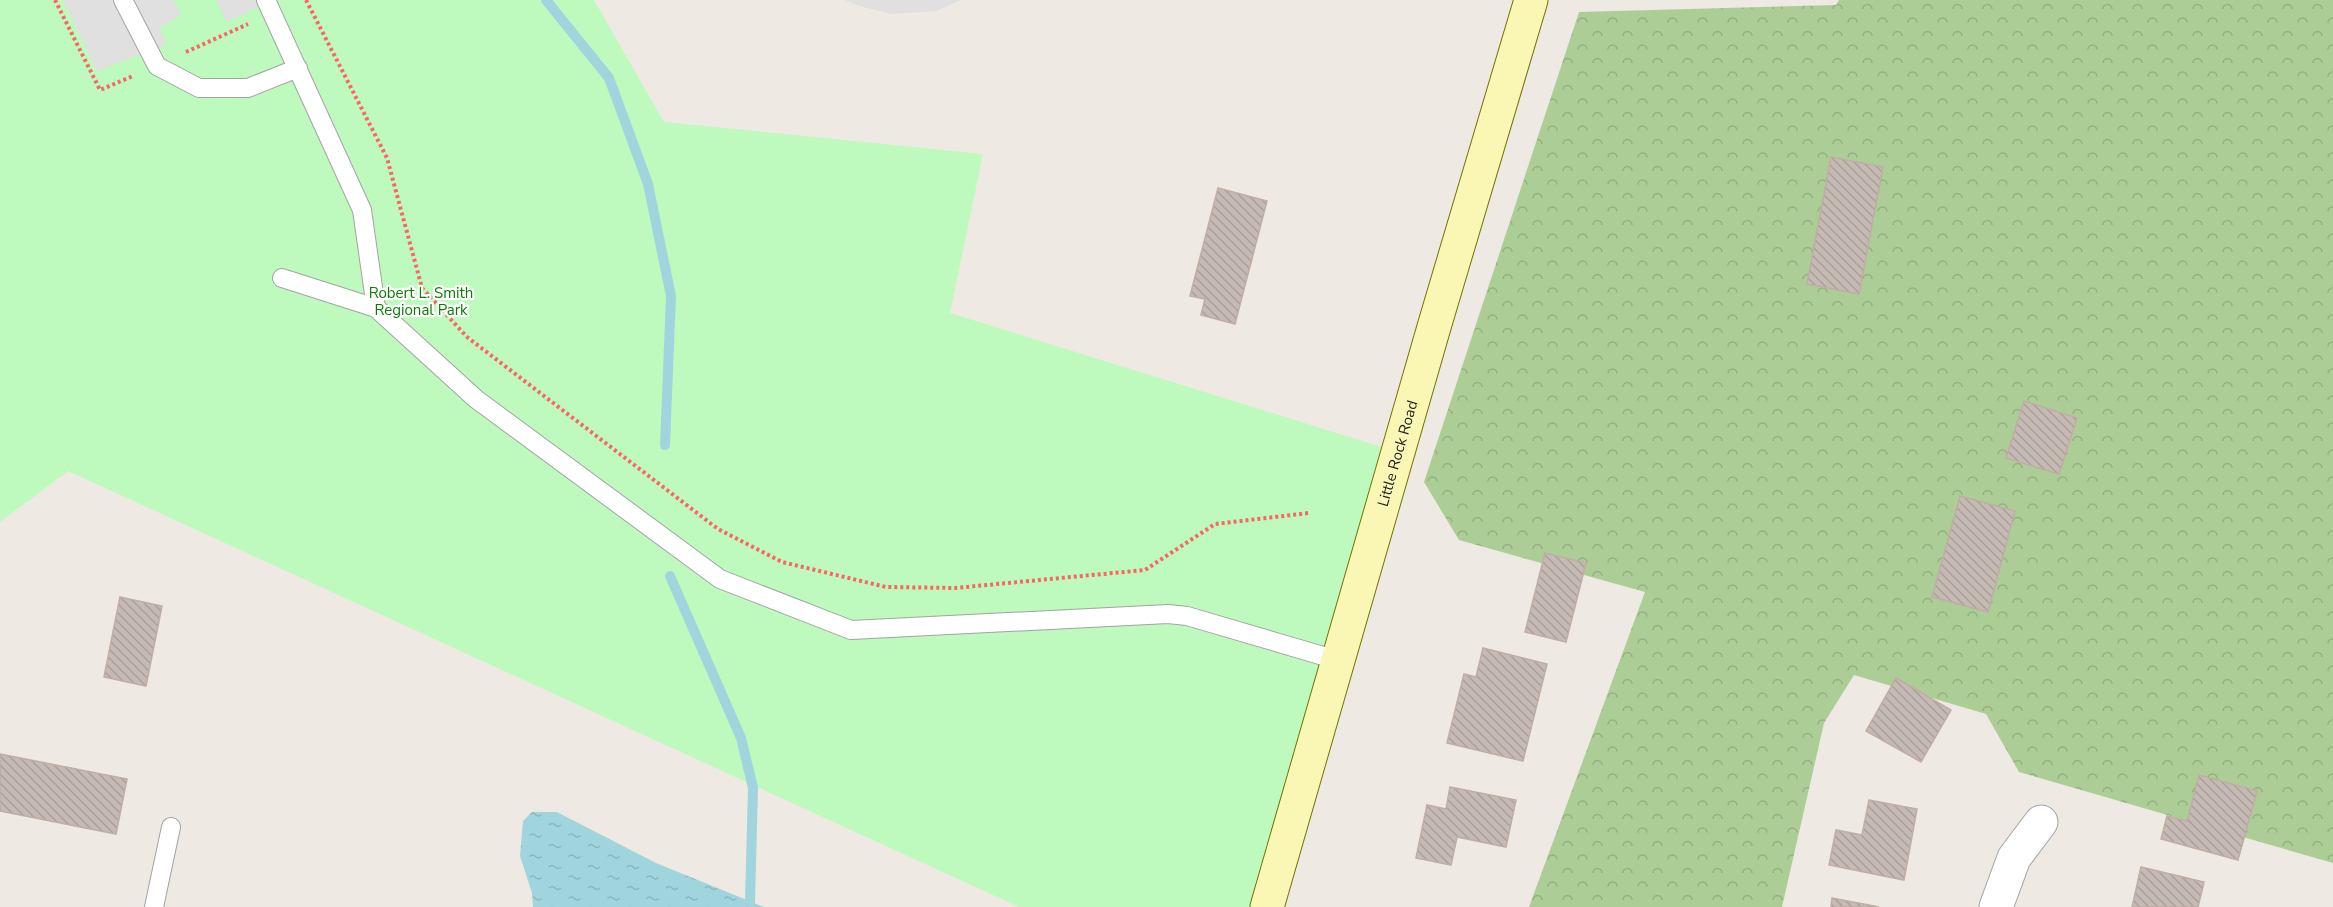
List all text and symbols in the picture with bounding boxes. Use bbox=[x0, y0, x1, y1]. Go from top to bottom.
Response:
park label: Robert L. Smith Regional Park bbox=[369, 283, 473, 320]
street label: Little Rock Road bbox=[1373, 398, 1422, 509]

